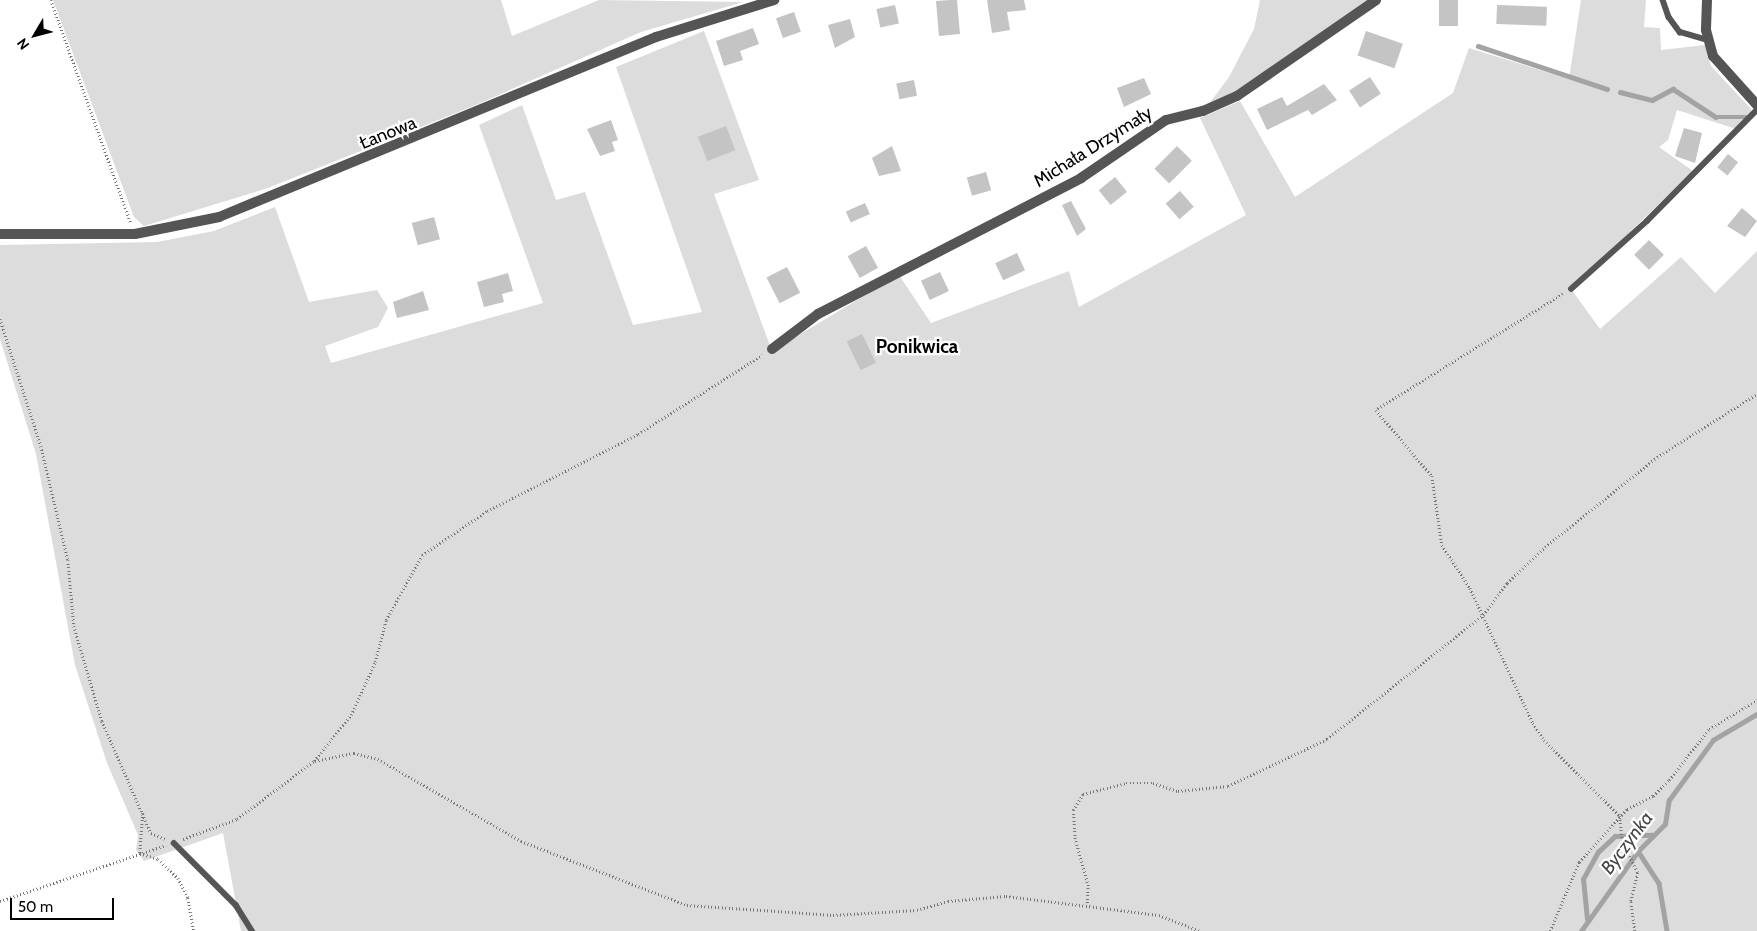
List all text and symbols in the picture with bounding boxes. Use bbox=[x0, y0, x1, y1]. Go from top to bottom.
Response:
north arrow bbox=[10, 10, 60, 60]
text: N bbox=[13, 35, 33, 53]
street label: Michała Drzymały bbox=[1030, 102, 1156, 192]
street label: Łanowa bbox=[357, 112, 419, 154]
district label: Ponikwica bbox=[876, 336, 958, 358]
water label: Byczynka bbox=[1596, 807, 1658, 879]
scale bar bbox=[12, 888, 116, 920]
text: 50 m bbox=[18, 898, 53, 916]

